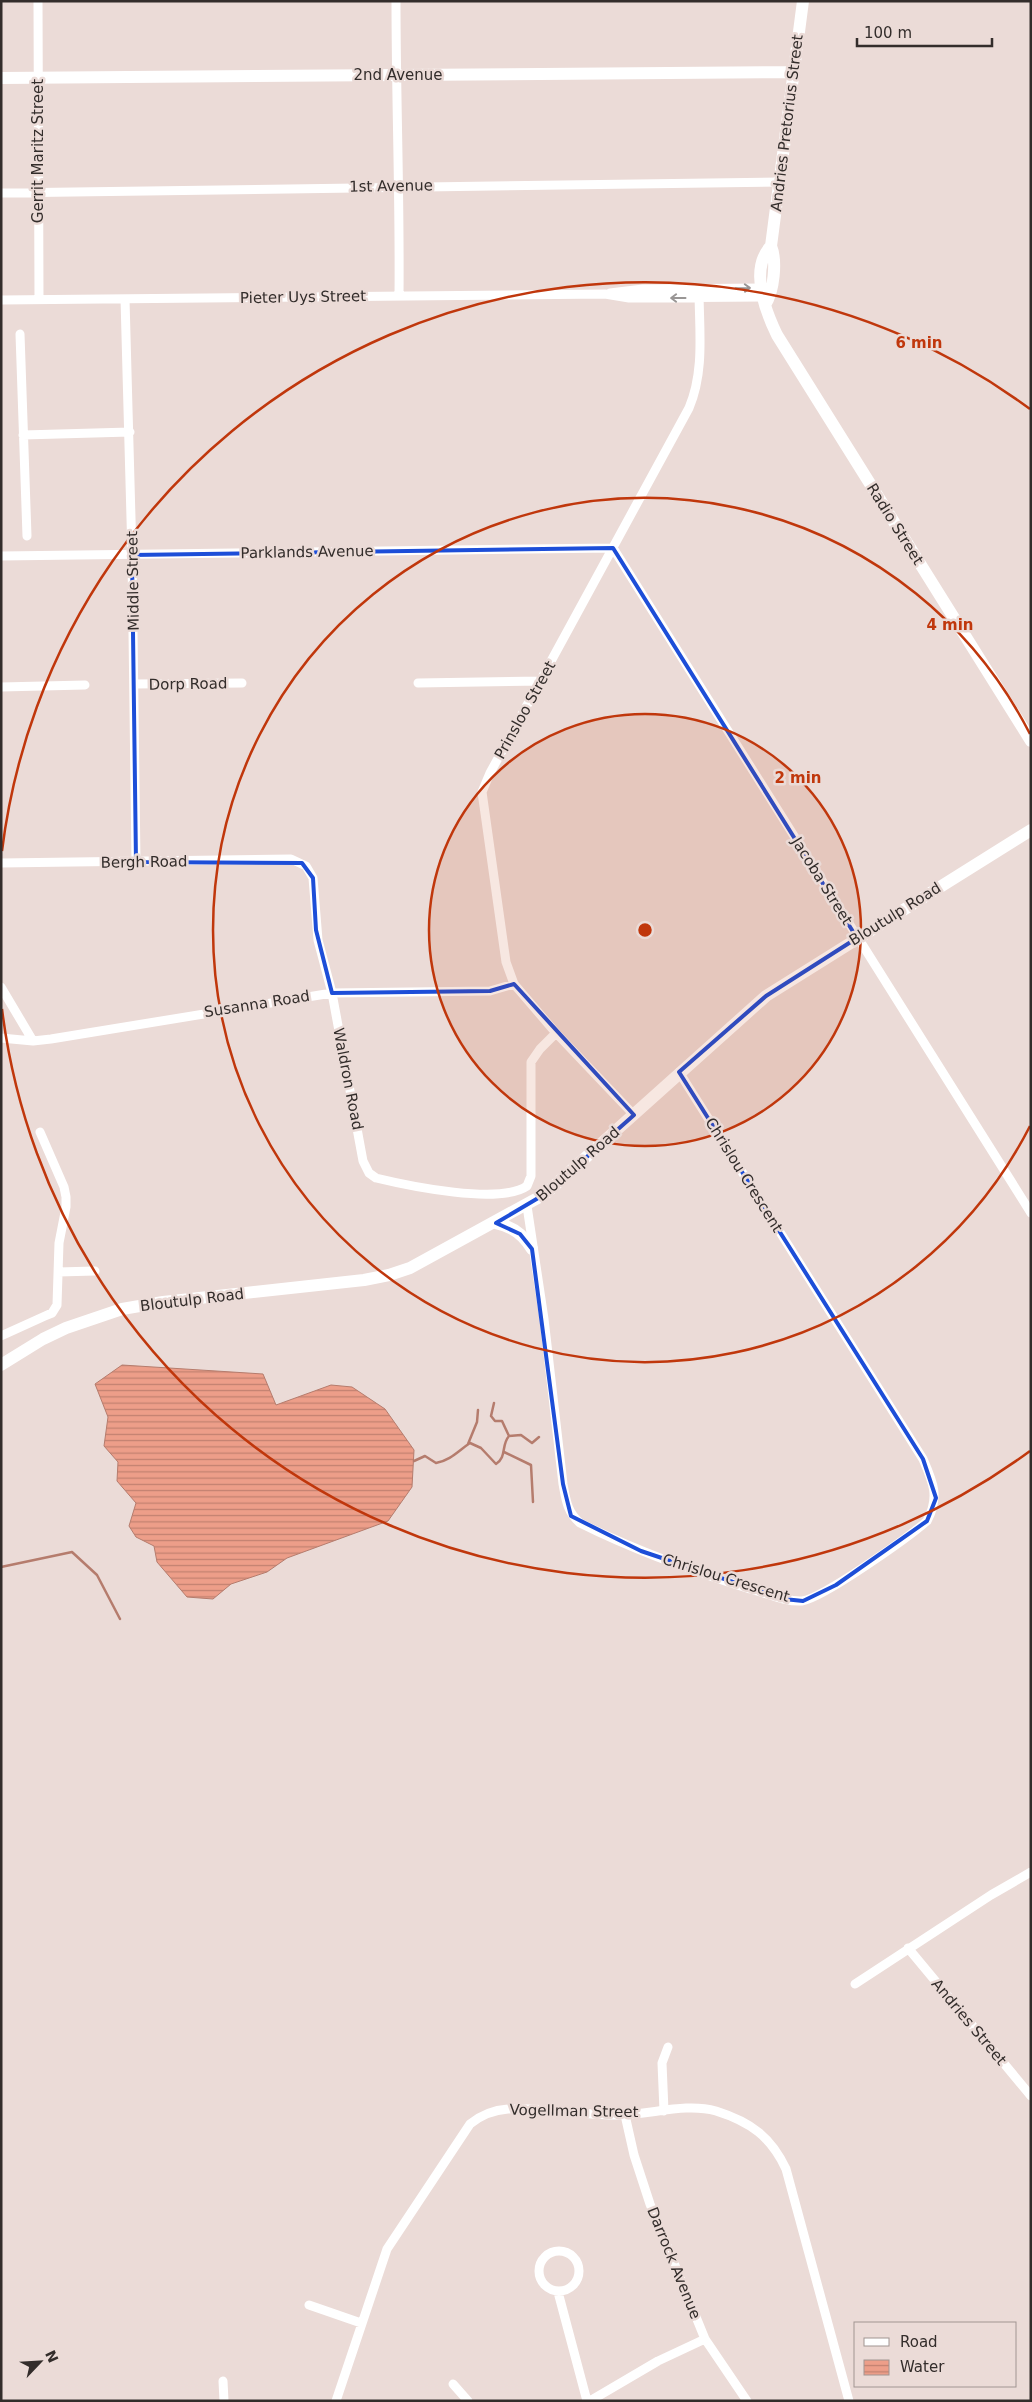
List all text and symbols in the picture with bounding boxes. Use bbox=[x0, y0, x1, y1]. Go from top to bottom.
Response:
scale bar bbox=[857, 15, 992, 47]
text: 100 m bbox=[864, 24, 912, 42]
street label: Andries Pretorius Street bbox=[767, 33, 807, 213]
street label: 2nd Avenue bbox=[353, 66, 443, 84]
street label: Gerrit Maritz Street bbox=[29, 79, 47, 223]
street label: 1st Avenue bbox=[349, 176, 433, 196]
one-way arrow bbox=[734, 283, 751, 293]
street label: Pieter Uys Street bbox=[240, 287, 366, 307]
one-way arrow bbox=[670, 293, 686, 303]
text: 6 min bbox=[895, 334, 943, 352]
street label: Radio Street bbox=[863, 480, 927, 568]
street label: Middle Street bbox=[123, 531, 143, 631]
street label: Parklands Avenue bbox=[240, 542, 374, 562]
text: 4 min bbox=[926, 616, 974, 634]
street label: Prinsloo Street bbox=[491, 658, 559, 762]
street label: Dorp Road bbox=[148, 674, 228, 694]
text: 2 min bbox=[774, 769, 822, 787]
street label: Jacoba Street bbox=[787, 833, 856, 928]
street label: Bergh Road bbox=[100, 852, 188, 872]
street label: Bloutulp Road bbox=[846, 879, 944, 949]
centre of rings bbox=[636, 921, 654, 939]
street label: Susanna Road bbox=[203, 987, 311, 1021]
street label: Waldron Road bbox=[329, 1026, 367, 1132]
street label: Chrislou Crescent bbox=[701, 1114, 787, 1236]
street label: Bloutulp Road bbox=[533, 1123, 623, 1205]
street label: Bloutulp Road bbox=[139, 1285, 245, 1315]
street label: Chrislou Crescent bbox=[660, 1550, 792, 1606]
street label: Andries Street bbox=[928, 1975, 1010, 2069]
street label: Vogellman Street bbox=[509, 2101, 639, 2121]
street label: Darrock Avenue bbox=[643, 2204, 705, 2322]
legend bbox=[854, 2322, 1017, 2387]
text: Road bbox=[900, 2333, 938, 2351]
north arrow bbox=[15, 2337, 65, 2387]
text: N bbox=[42, 2348, 62, 2365]
text: Water bbox=[900, 2358, 945, 2376]

